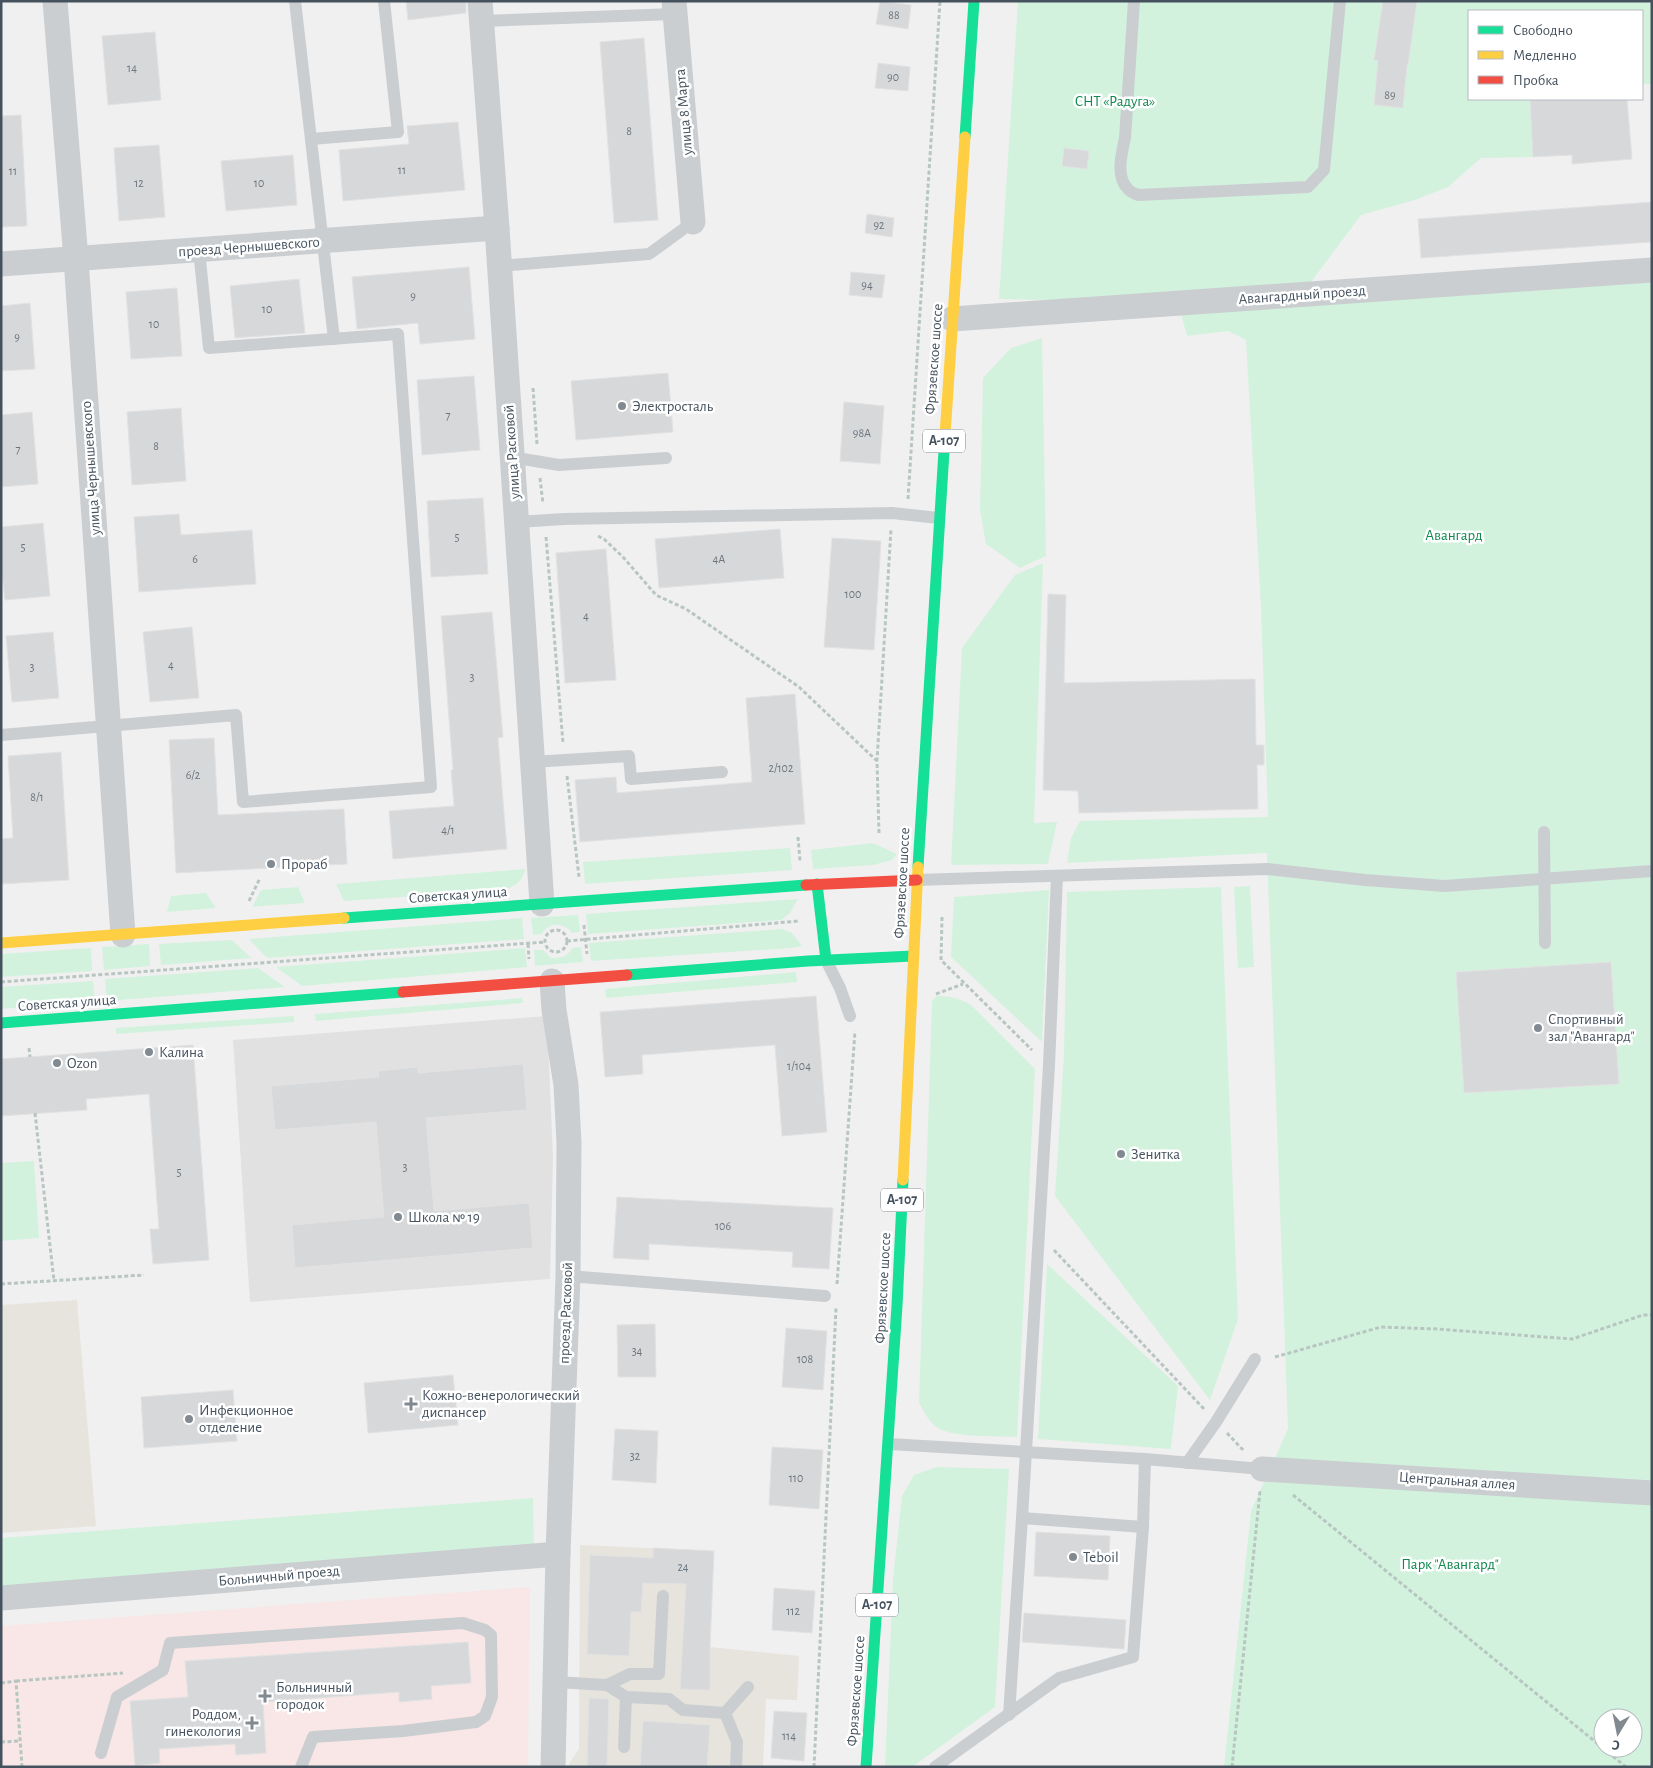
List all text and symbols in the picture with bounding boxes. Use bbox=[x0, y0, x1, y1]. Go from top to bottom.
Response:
house number: 88 bbox=[888, 9, 900, 21]
legend bbox=[1468, 10, 1643, 100]
text: Свободно bbox=[1513, 23, 1573, 38]
text: Медленно bbox=[1513, 48, 1577, 63]
house number: 14 bbox=[127, 62, 137, 74]
street label: улица 8 Марта bbox=[673, 68, 695, 157]
house number: 90 bbox=[887, 71, 899, 83]
text: Пробка bbox=[1513, 73, 1559, 88]
house number: 89 bbox=[1384, 89, 1396, 101]
park label: СНТ «Радуга» bbox=[1075, 94, 1155, 109]
house number: 8 bbox=[626, 125, 632, 137]
house number: 11 bbox=[398, 164, 406, 176]
house number: 11 bbox=[9, 165, 17, 177]
house number: 12 bbox=[134, 177, 144, 189]
house number: 10 bbox=[254, 177, 264, 189]
house number: 92 bbox=[873, 219, 885, 231]
street label: проезд Чернышевского bbox=[178, 235, 320, 259]
house number: 94 bbox=[861, 279, 873, 291]
street label: Авангардный проезд bbox=[1238, 283, 1366, 307]
house number: 9 bbox=[410, 290, 416, 302]
house number: 10 bbox=[262, 303, 272, 315]
street label: Фрязевское шоссе bbox=[923, 303, 945, 415]
house number: 10 bbox=[149, 318, 159, 330]
house number: 9 bbox=[14, 331, 20, 343]
place label: Электросталь bbox=[632, 399, 714, 414]
street label: улица Чернышевского bbox=[79, 400, 103, 537]
marker: Электросталь bbox=[616, 400, 628, 412]
street label: улица Расковой bbox=[501, 404, 523, 501]
house number: 7 bbox=[445, 409, 451, 421]
house number: 98А bbox=[853, 427, 871, 439]
road number: А-107 bbox=[923, 430, 965, 452]
house number: 8 bbox=[153, 440, 159, 452]
house number: 7 bbox=[15, 443, 21, 455]
park label: Авангард bbox=[1425, 528, 1483, 543]
house number: 5 bbox=[454, 531, 460, 543]
house number: 5 bbox=[20, 541, 26, 553]
house number: 6 bbox=[192, 553, 198, 565]
house number: 4А bbox=[713, 553, 725, 565]
house number: 100 bbox=[845, 588, 861, 600]
house number: 4 bbox=[583, 610, 589, 622]
house number: 4 bbox=[168, 659, 174, 671]
house number: 3 bbox=[30, 661, 35, 673]
house number: 3 bbox=[470, 671, 475, 683]
house number: 2/102 bbox=[769, 762, 794, 774]
house number: 6/2 bbox=[186, 769, 201, 781]
house number: 8/1 bbox=[30, 791, 44, 803]
house number: 4/1 bbox=[441, 824, 455, 836]
street label: Фрязевское шоссе bbox=[892, 827, 912, 939]
place label: Прораб bbox=[281, 857, 328, 872]
marker: Прораб bbox=[265, 858, 277, 870]
street label: Советская улица bbox=[408, 884, 508, 906]
street label: Советская улица bbox=[17, 992, 117, 1014]
place label: Спортивный зал "Авангард" bbox=[1548, 1012, 1635, 1044]
marker: Спортивный зал "Авангард" bbox=[1532, 1022, 1544, 1034]
place label: Калина bbox=[159, 1045, 204, 1060]
marker: Калина bbox=[143, 1046, 155, 1058]
place label: Ozon bbox=[67, 1056, 97, 1071]
marker: Ozon bbox=[51, 1057, 63, 1069]
house number: 1/104 bbox=[787, 1060, 811, 1072]
place label: Зенитка bbox=[1131, 1147, 1180, 1162]
marker: Зенитка bbox=[1115, 1148, 1127, 1160]
house number: 3 bbox=[403, 1161, 408, 1173]
house number: 5 bbox=[176, 1166, 182, 1178]
road number: А-107 bbox=[881, 1188, 923, 1212]
place label: Школа № 19 bbox=[408, 1210, 480, 1225]
marker: Школа № 19 bbox=[392, 1211, 404, 1223]
house number: 106 bbox=[715, 1220, 731, 1232]
street label: Фрязевское шоссе bbox=[873, 1232, 893, 1344]
street label: проезд Расковой bbox=[557, 1262, 575, 1364]
house number: 34 bbox=[632, 1345, 643, 1357]
house number: 108 bbox=[797, 1353, 813, 1365]
place label: Кожно-венерологический диспансер bbox=[422, 1388, 580, 1420]
marker: Кожно-венерологический диспансер bbox=[404, 1397, 418, 1411]
place label: Инфекционное отделение bbox=[199, 1403, 293, 1435]
marker: Инфекционное отделение bbox=[183, 1413, 195, 1425]
house number: 32 bbox=[630, 1450, 641, 1462]
street label: Центральная аллея bbox=[1398, 1469, 1516, 1493]
house number: 110 bbox=[789, 1472, 803, 1484]
place label: Teboil bbox=[1083, 1550, 1119, 1565]
marker: Teboil bbox=[1067, 1551, 1079, 1563]
park label: Парк "Авангард" bbox=[1401, 1557, 1499, 1572]
house number: 24 bbox=[677, 1561, 689, 1573]
street label: Больничный проезд bbox=[218, 1563, 340, 1589]
road number: А-107 bbox=[856, 1594, 898, 1616]
house number: 112 bbox=[786, 1605, 800, 1617]
street label: Фрязевское шоссе bbox=[845, 1635, 867, 1747]
place label: Больничный городок bbox=[276, 1680, 352, 1712]
marker: Больничный городок bbox=[258, 1689, 272, 1703]
place label: Роддом, гинекология bbox=[165, 1707, 241, 1739]
north arrow bbox=[1593, 1708, 1643, 1758]
marker: Роддом, гинекология bbox=[245, 1716, 259, 1730]
house number: 114 bbox=[782, 1730, 796, 1742]
text: С bbox=[1611, 1737, 1621, 1752]

